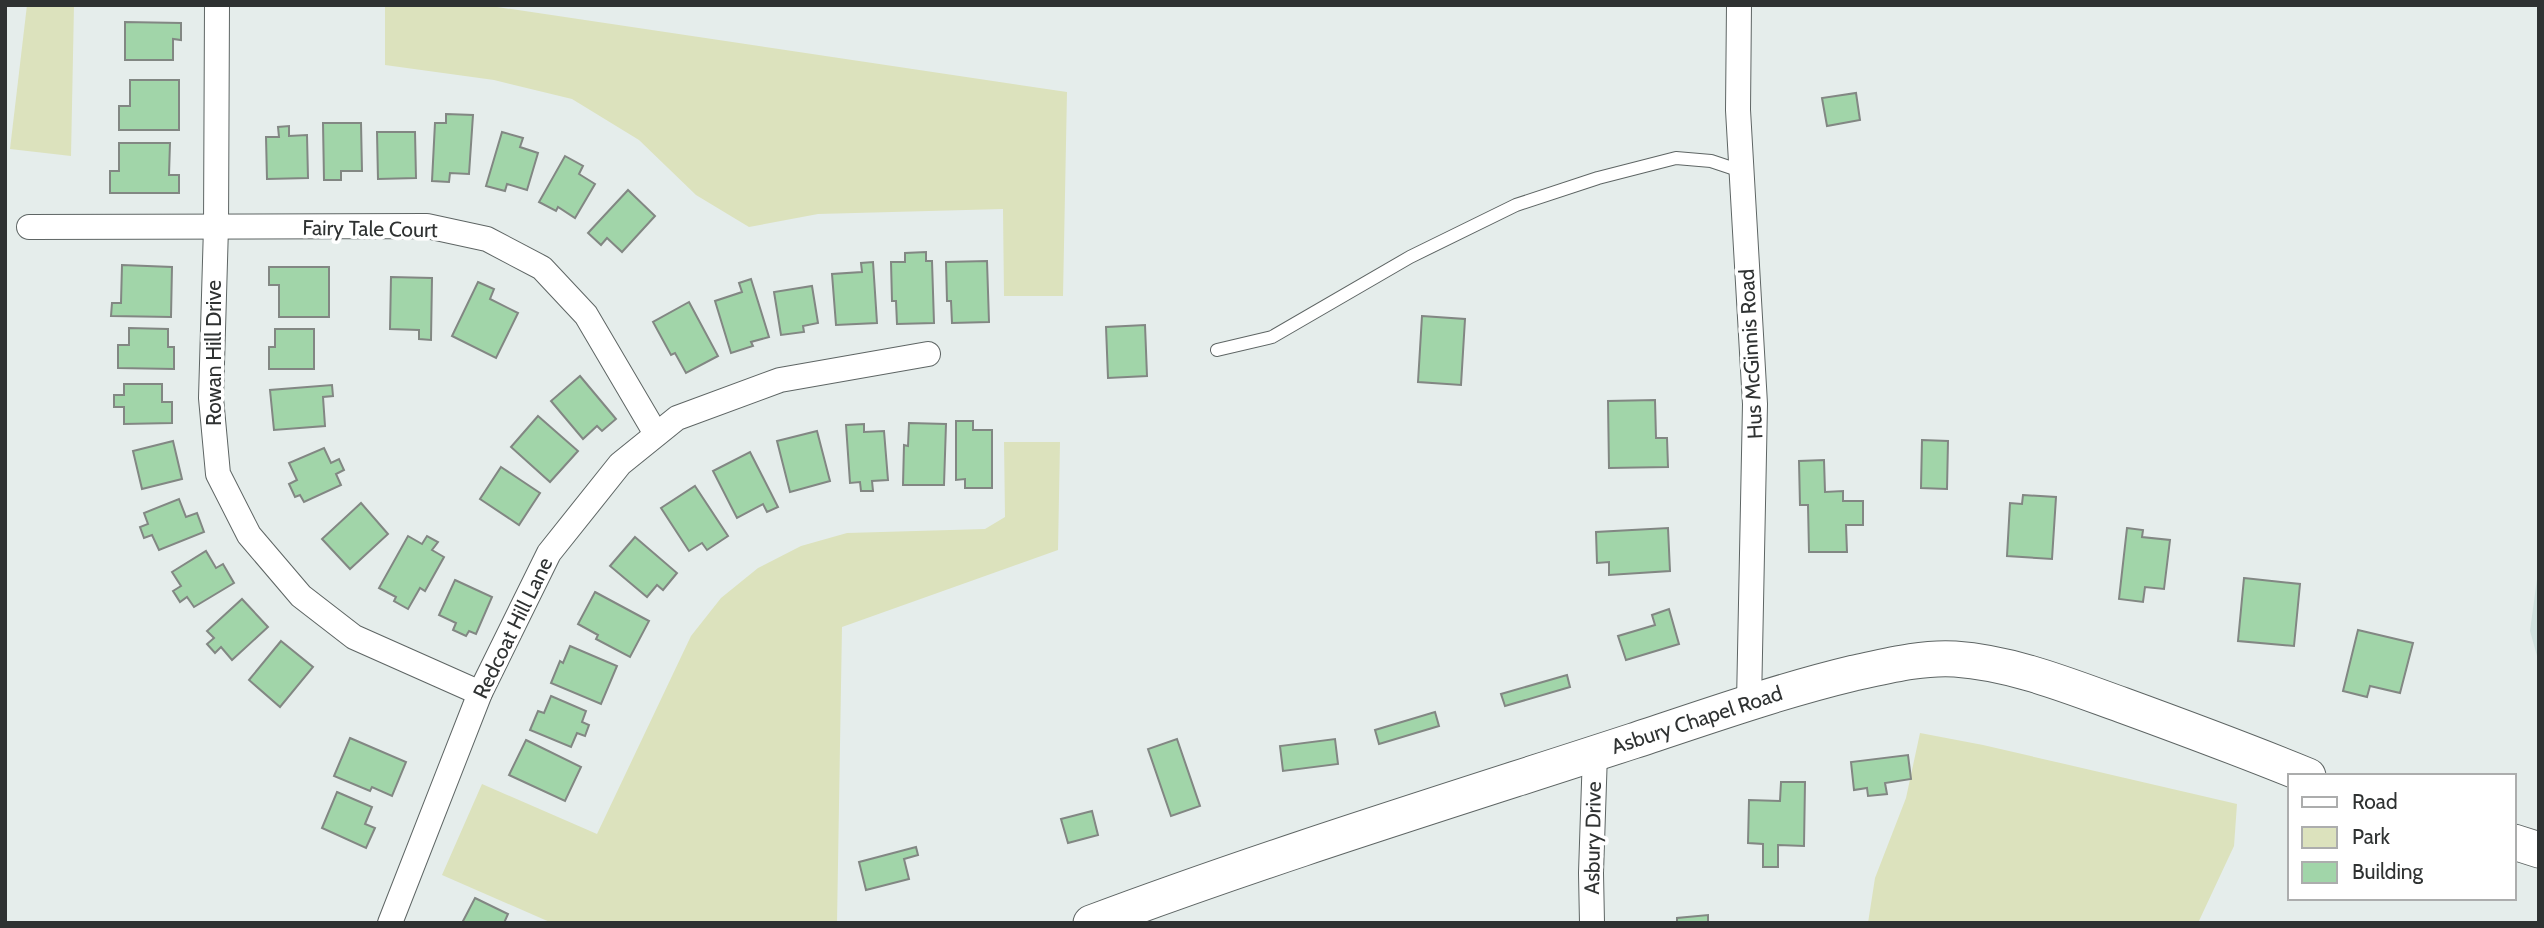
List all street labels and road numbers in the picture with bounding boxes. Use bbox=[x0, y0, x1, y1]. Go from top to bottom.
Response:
street label: Fairy Tale Court bbox=[302, 215, 438, 242]
street label: Hus McGinnis Road bbox=[1734, 268, 1767, 440]
street label: Rowan Hill Drive bbox=[201, 280, 226, 426]
street label: Redcoat Hill Lane bbox=[468, 553, 558, 703]
street label: Asbury Chapel Road bbox=[1608, 680, 1786, 759]
street label: Asbury Drive bbox=[1579, 781, 1606, 895]

